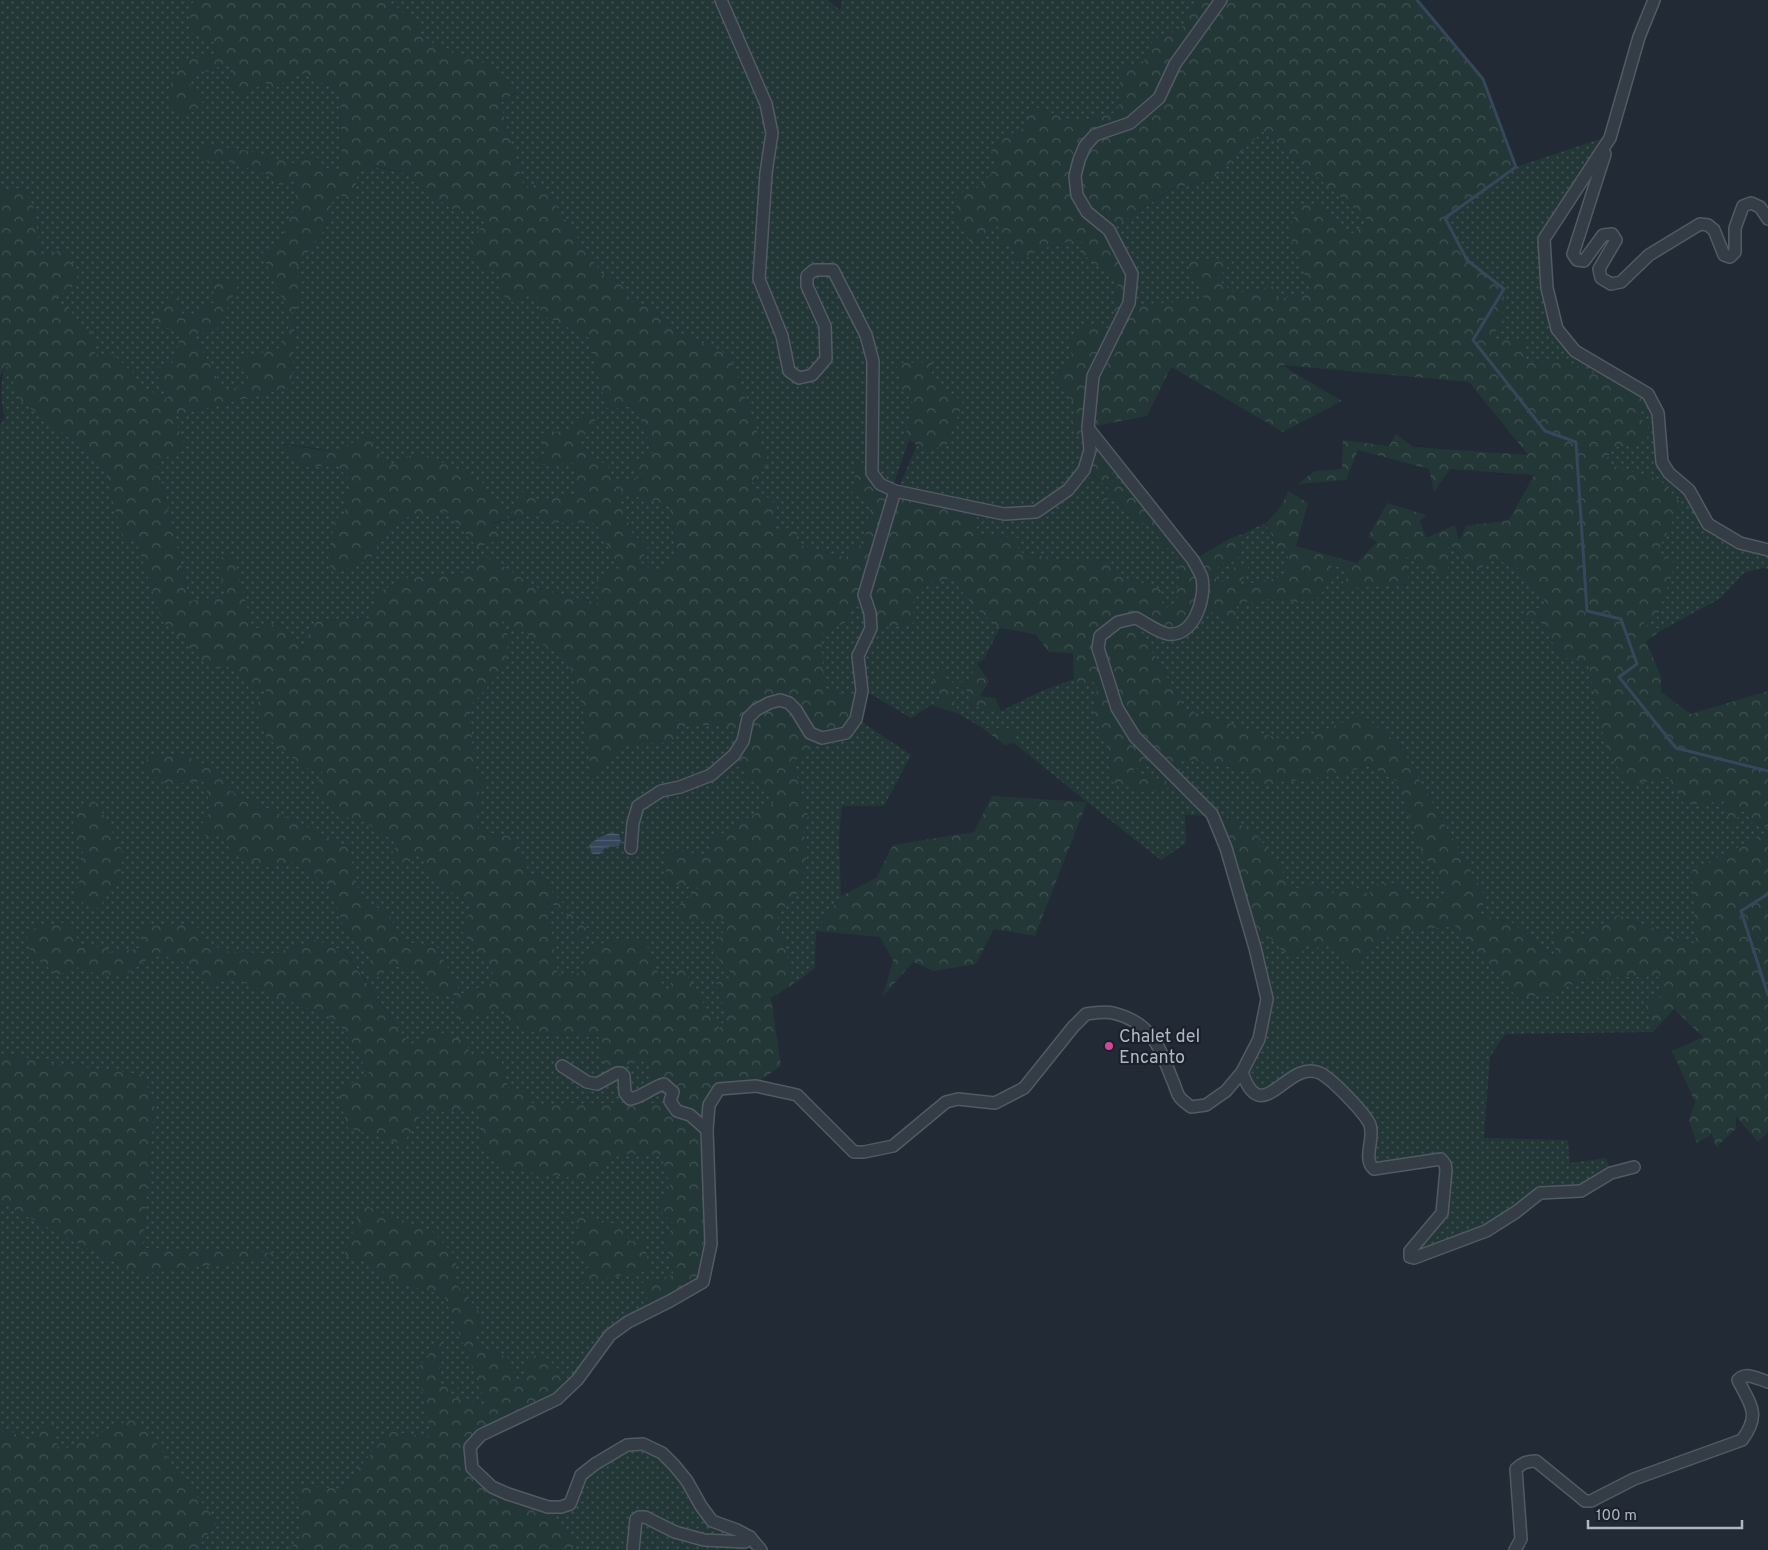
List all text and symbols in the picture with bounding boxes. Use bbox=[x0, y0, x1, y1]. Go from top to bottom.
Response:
place label: Chalet del Encanto bbox=[1119, 1026, 1200, 1070]
marker: Chalet del Encanto bbox=[1103, 1040, 1115, 1052]
scale bar bbox=[1588, 1498, 1742, 1530]
text: 100 m bbox=[1596, 1507, 1637, 1526]

